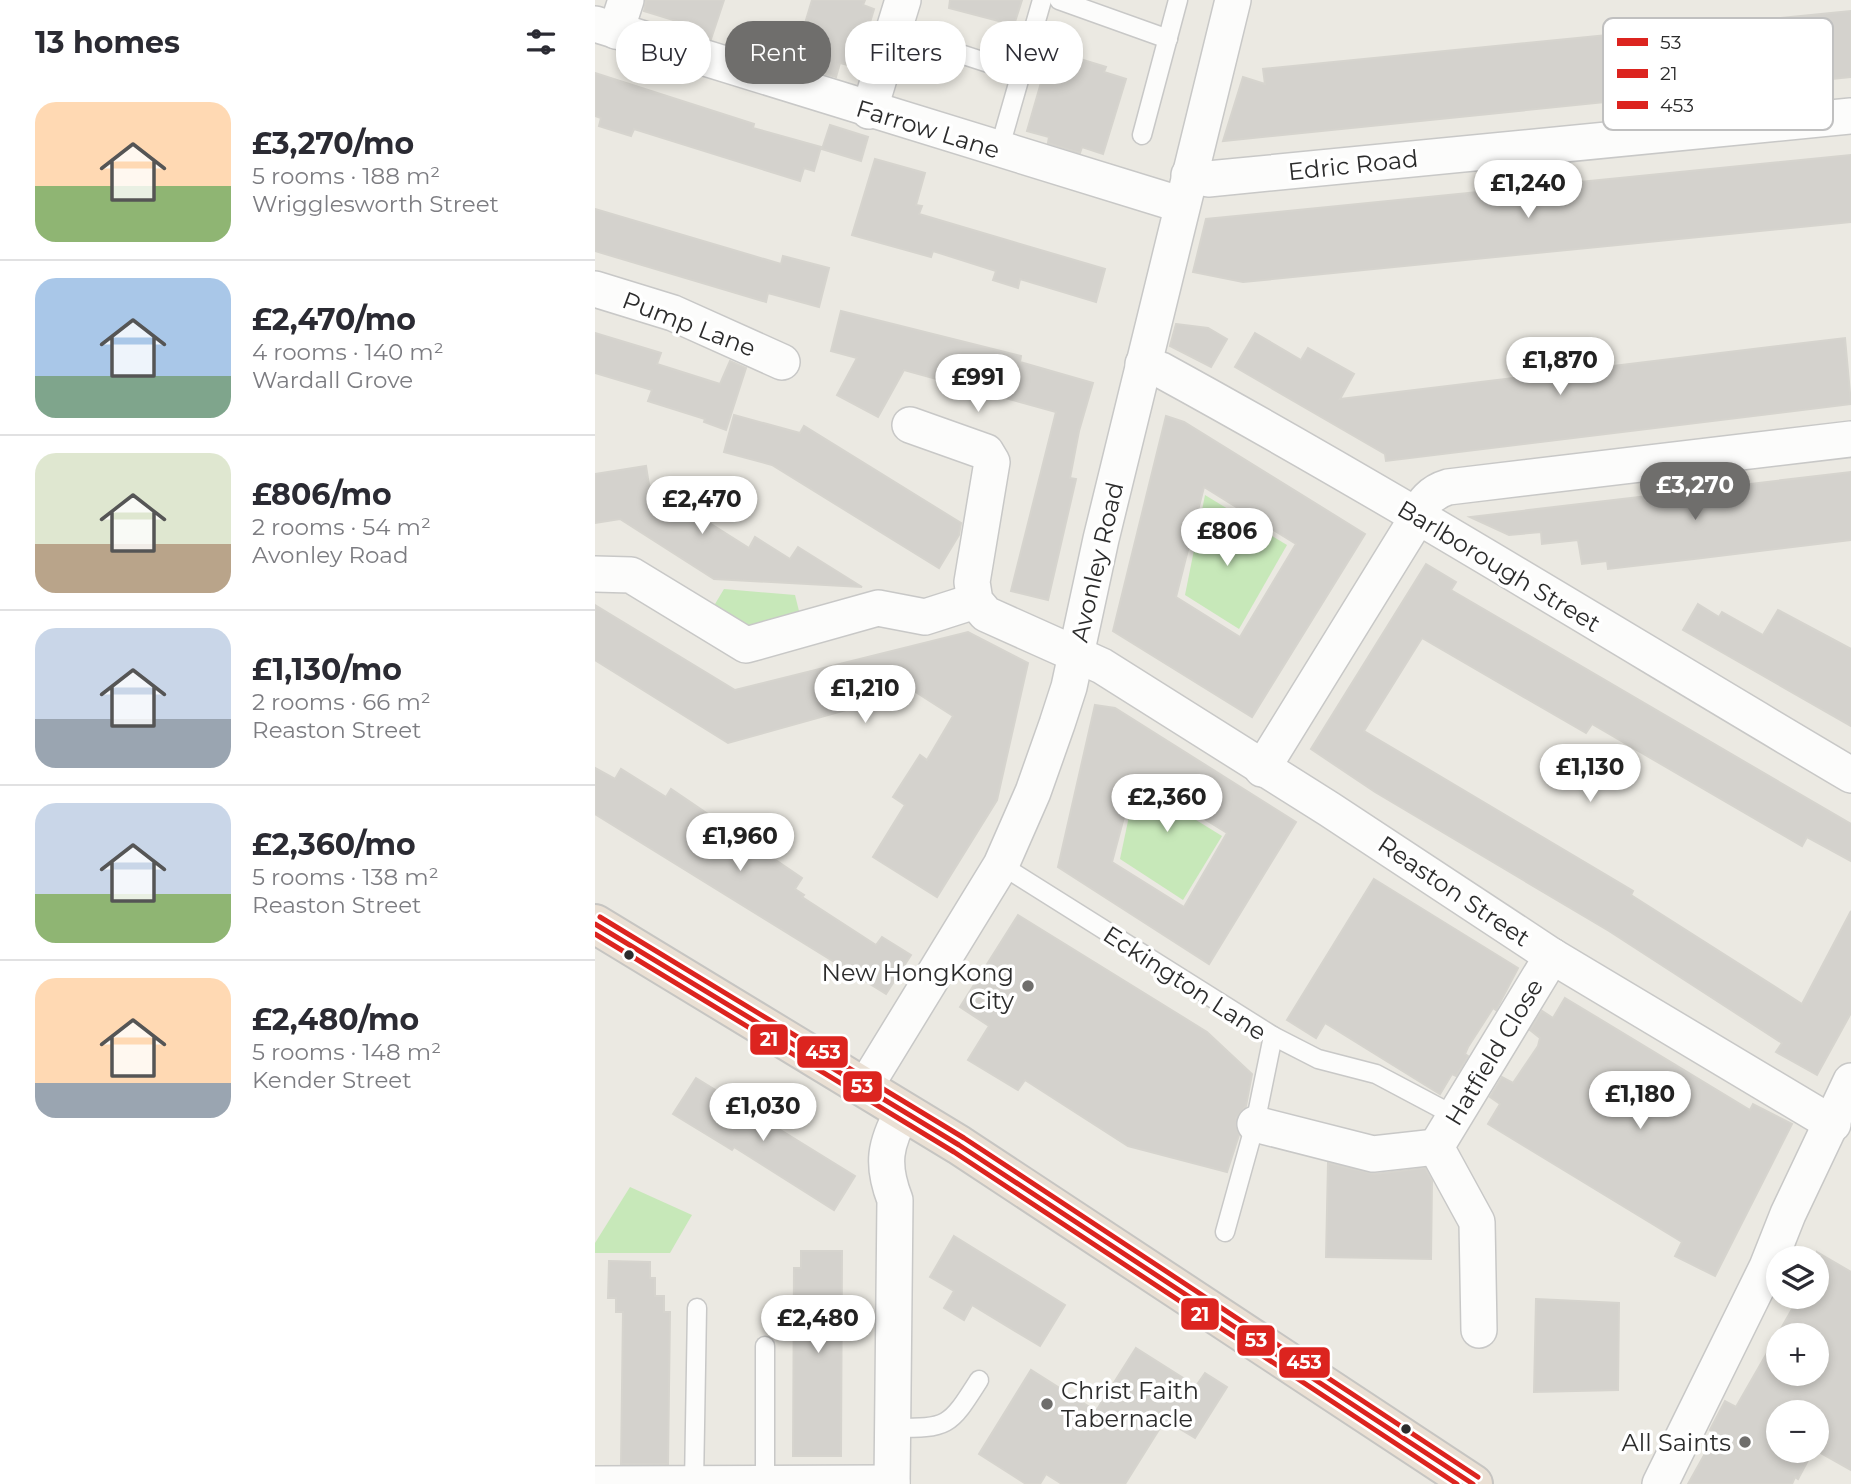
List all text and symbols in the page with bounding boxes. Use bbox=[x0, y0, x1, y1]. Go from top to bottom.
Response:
legend bbox=[1603, 18, 1833, 130]
chip: Buy bbox=[616, 21, 711, 84]
chip: Rent bbox=[725, 21, 831, 84]
chip: Filters bbox=[845, 21, 966, 84]
chip: New bbox=[980, 21, 1083, 84]
icon: filters bbox=[522, 23, 560, 61]
text: 13 homes bbox=[35, 24, 180, 61]
text: 53 bbox=[1660, 31, 1681, 54]
text: 21 bbox=[1660, 62, 1678, 85]
street label: Farrow Lane bbox=[853, 93, 1003, 165]
text: 453 bbox=[1660, 94, 1694, 117]
text: £3,270/mo bbox=[252, 125, 414, 162]
icon: home bbox=[91, 130, 175, 214]
street label: Edric Road bbox=[1287, 144, 1419, 186]
pin: £1,240 bbox=[1471, 160, 1585, 220]
text: 5 rooms · 188 m² bbox=[252, 162, 440, 190]
text: £1,240 bbox=[1490, 169, 1566, 197]
text: Wrigglesworth Street bbox=[252, 190, 499, 218]
street label: Pump Lane bbox=[618, 285, 760, 363]
text: £2,470/mo bbox=[252, 301, 416, 338]
icon: home bbox=[91, 306, 175, 390]
text: 4 rooms · 140 m² bbox=[252, 338, 444, 366]
pin: £1,870 bbox=[1503, 338, 1617, 397]
text: £1,870 bbox=[1522, 346, 1598, 374]
pin: £991 bbox=[937, 354, 1019, 414]
text: £991 bbox=[951, 363, 1005, 391]
text: Wardall Grove bbox=[252, 366, 413, 394]
pin: £3,270 bbox=[1638, 462, 1752, 522]
text: £3,270 bbox=[1656, 471, 1734, 499]
text: £806/mo bbox=[252, 476, 392, 513]
pin: £2,470 bbox=[645, 476, 759, 536]
street label: Avonley Road bbox=[1064, 479, 1130, 645]
icon: home bbox=[91, 481, 175, 565]
text: £2,470 bbox=[662, 485, 742, 513]
street label: Barlborough Street bbox=[1392, 494, 1606, 638]
pin: £806 bbox=[1186, 508, 1268, 568]
text: 2 rooms · 54 m² bbox=[252, 513, 431, 541]
text: £806 bbox=[1197, 517, 1257, 545]
text: Avonley Road bbox=[252, 541, 409, 569]
text: £1,130/mo bbox=[252, 651, 402, 688]
icon: home bbox=[91, 656, 175, 740]
pin: £1,210 bbox=[808, 666, 922, 725]
text: £1,210 bbox=[830, 674, 900, 702]
text: 2 rooms · 66 m² bbox=[252, 688, 431, 716]
text: Reaston Street bbox=[252, 716, 421, 744]
pin: £1,130 bbox=[1533, 744, 1647, 804]
text: £1,130 bbox=[1556, 753, 1624, 781]
pin: £2,360 bbox=[1110, 774, 1224, 834]
text: £2,360 bbox=[1127, 783, 1207, 811]
pin: £1,960 bbox=[683, 814, 797, 873]
text: £1,960 bbox=[702, 822, 778, 850]
text: £2,360/mo bbox=[252, 826, 416, 863]
street label: Reaston Street bbox=[1373, 830, 1536, 953]
icon: home bbox=[91, 831, 175, 915]
text: 5 rooms · 138 m² bbox=[252, 863, 439, 891]
text: Reaston Street bbox=[252, 891, 421, 919]
street label: Eckington Lane bbox=[1098, 919, 1272, 1047]
unlabelled marker bbox=[622, 948, 636, 962]
place label: New HongKong City bbox=[821, 958, 1014, 1015]
street label: Hatfield Close bbox=[1439, 973, 1549, 1131]
marker: New HongKong City bbox=[1020, 978, 1036, 994]
text: £2,480/mo bbox=[252, 1001, 419, 1038]
icon: home bbox=[91, 1006, 175, 1090]
line badge: 21 bbox=[749, 1023, 789, 1056]
text: 21 bbox=[760, 1028, 778, 1051]
line badge: 453 bbox=[796, 1035, 849, 1069]
text: 5 rooms · 148 m² bbox=[252, 1038, 441, 1066]
text: 453 bbox=[805, 1041, 841, 1064]
text: Kender Street bbox=[252, 1066, 412, 1094]
line badge: 53 bbox=[842, 1070, 883, 1103]
pin: £1,180 bbox=[1583, 1072, 1697, 1131]
text: 53 bbox=[851, 1075, 873, 1098]
text: £1,180 bbox=[1605, 1080, 1675, 1108]
pin: £1,030 bbox=[706, 1084, 820, 1143]
text: £1,030 bbox=[725, 1092, 801, 1120]
map controls bbox=[1766, 1246, 1829, 1463]
button: layers bbox=[1766, 1246, 1829, 1309]
pin: £2,480 bbox=[761, 1296, 875, 1355]
line badge: 21 bbox=[1180, 1297, 1220, 1331]
text: 21 bbox=[1191, 1303, 1209, 1326]
text: £2,480 bbox=[777, 1304, 859, 1332]
button: + bbox=[1766, 1323, 1829, 1386]
line badge: 53 bbox=[1236, 1324, 1276, 1357]
text: 53 bbox=[1245, 1329, 1267, 1352]
line badge: 453 bbox=[1278, 1346, 1331, 1379]
text: 453 bbox=[1286, 1351, 1322, 1374]
place label: Christ Faith Tabernacle bbox=[1061, 1376, 1199, 1433]
marker: Christ Faith Tabernacle bbox=[1039, 1396, 1055, 1412]
button: − bbox=[1766, 1400, 1829, 1463]
unlabelled marker bbox=[1399, 1422, 1413, 1436]
place label: All Saints bbox=[1622, 1428, 1731, 1457]
marker: All Saints bbox=[1737, 1434, 1753, 1450]

